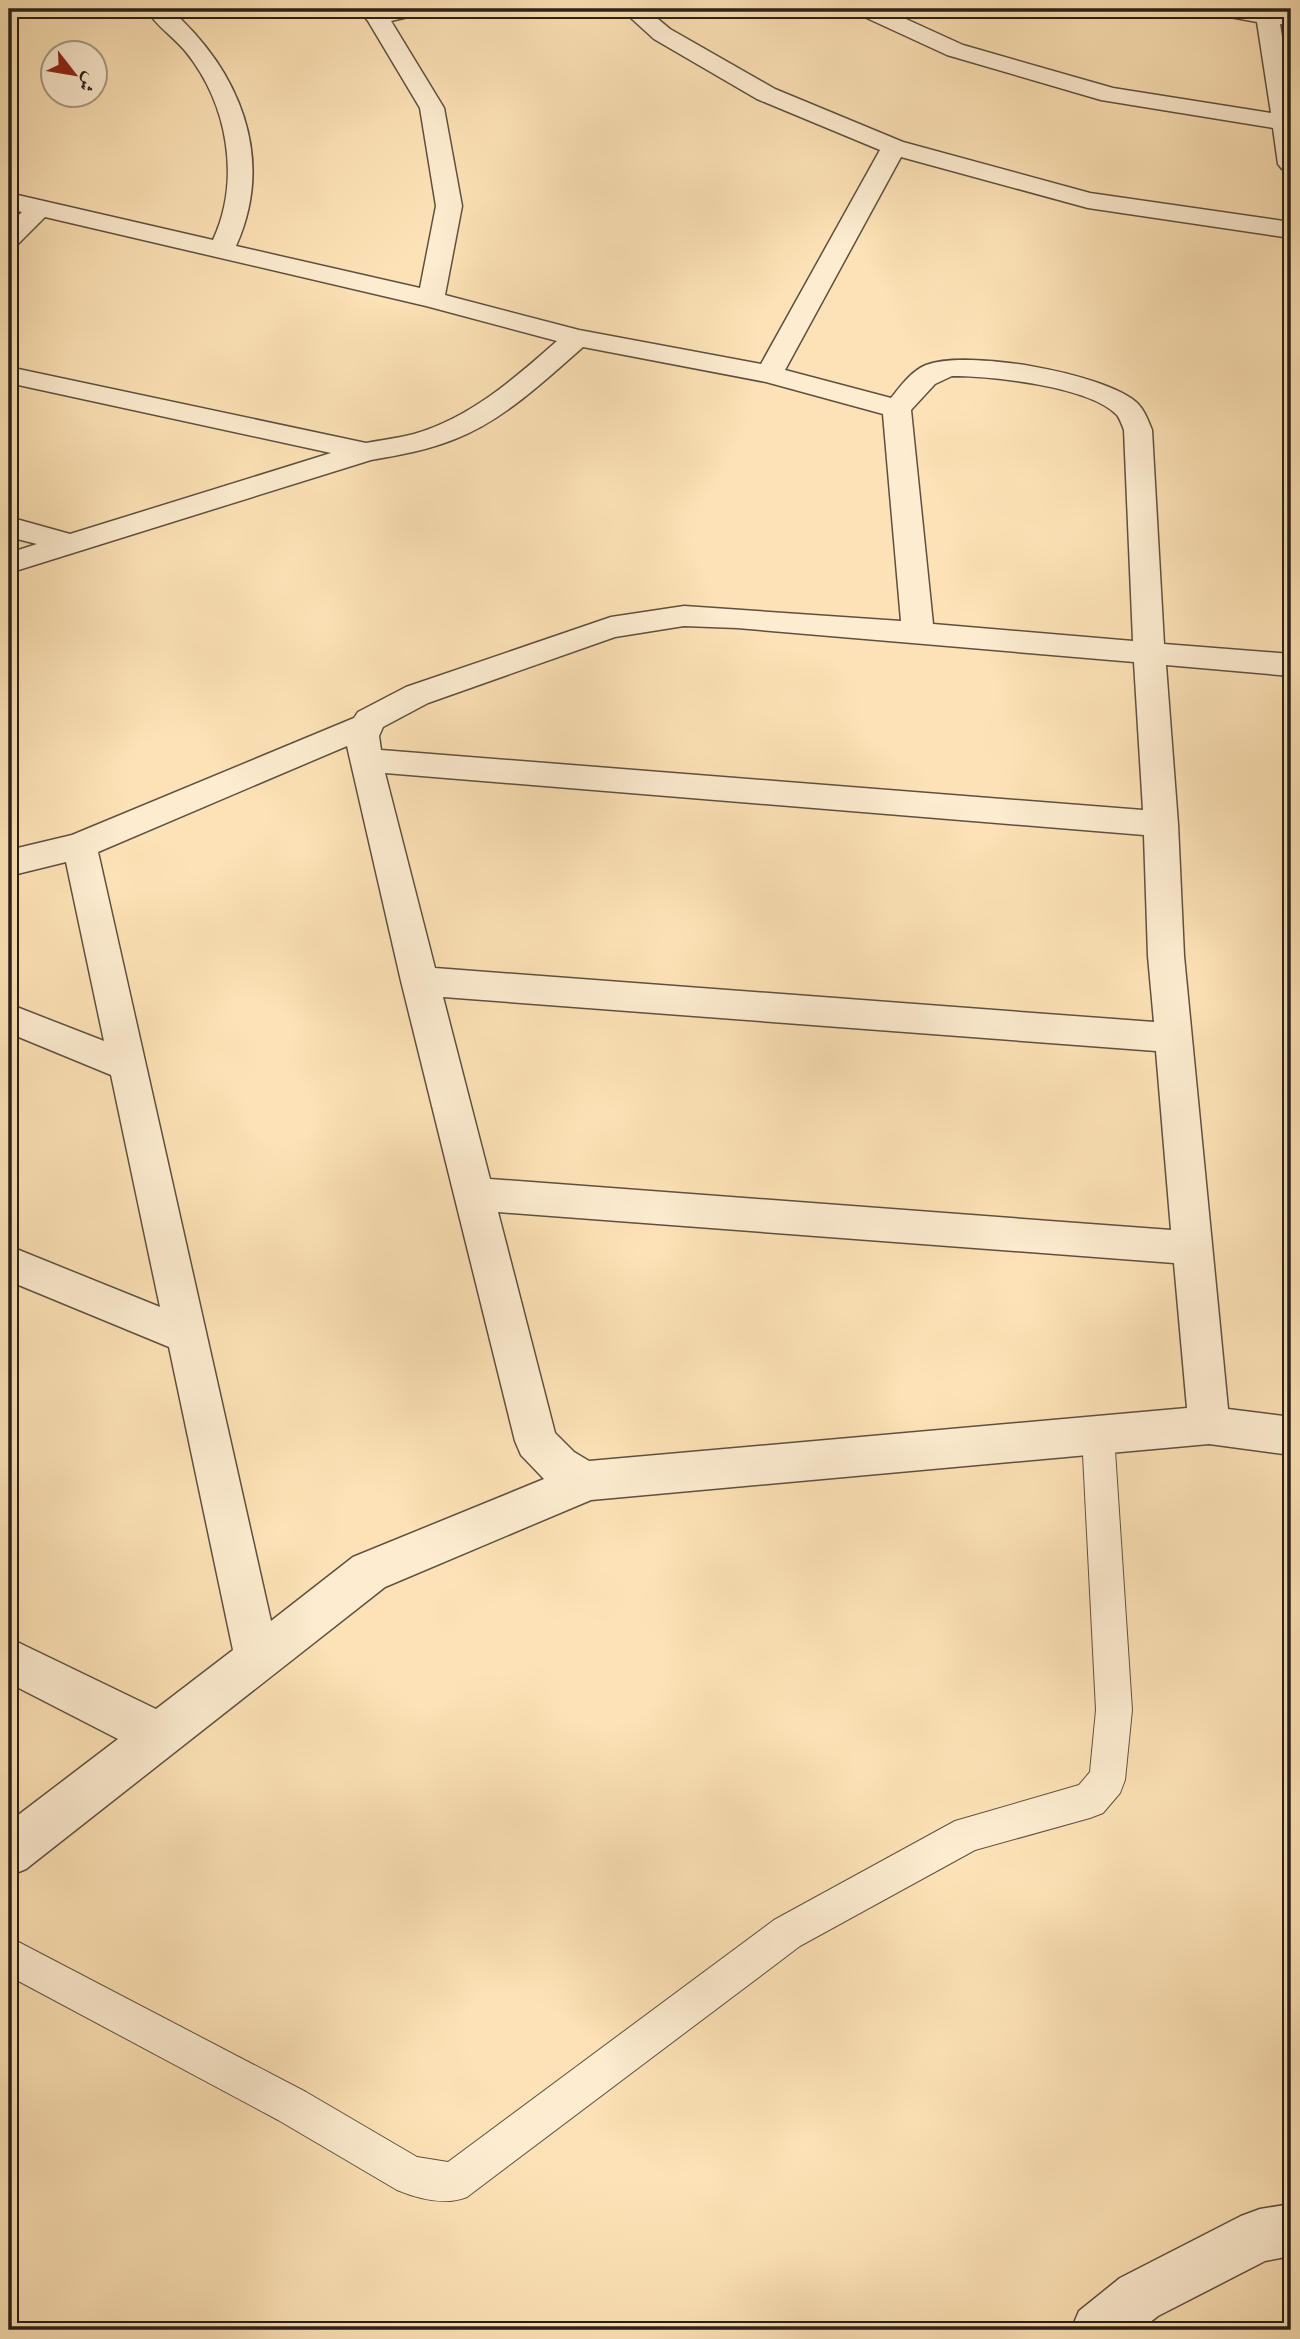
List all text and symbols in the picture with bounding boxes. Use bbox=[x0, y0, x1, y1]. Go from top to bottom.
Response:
north arrow bbox=[38, 38, 108, 108]
text: ش bbox=[72, 67, 102, 96]

